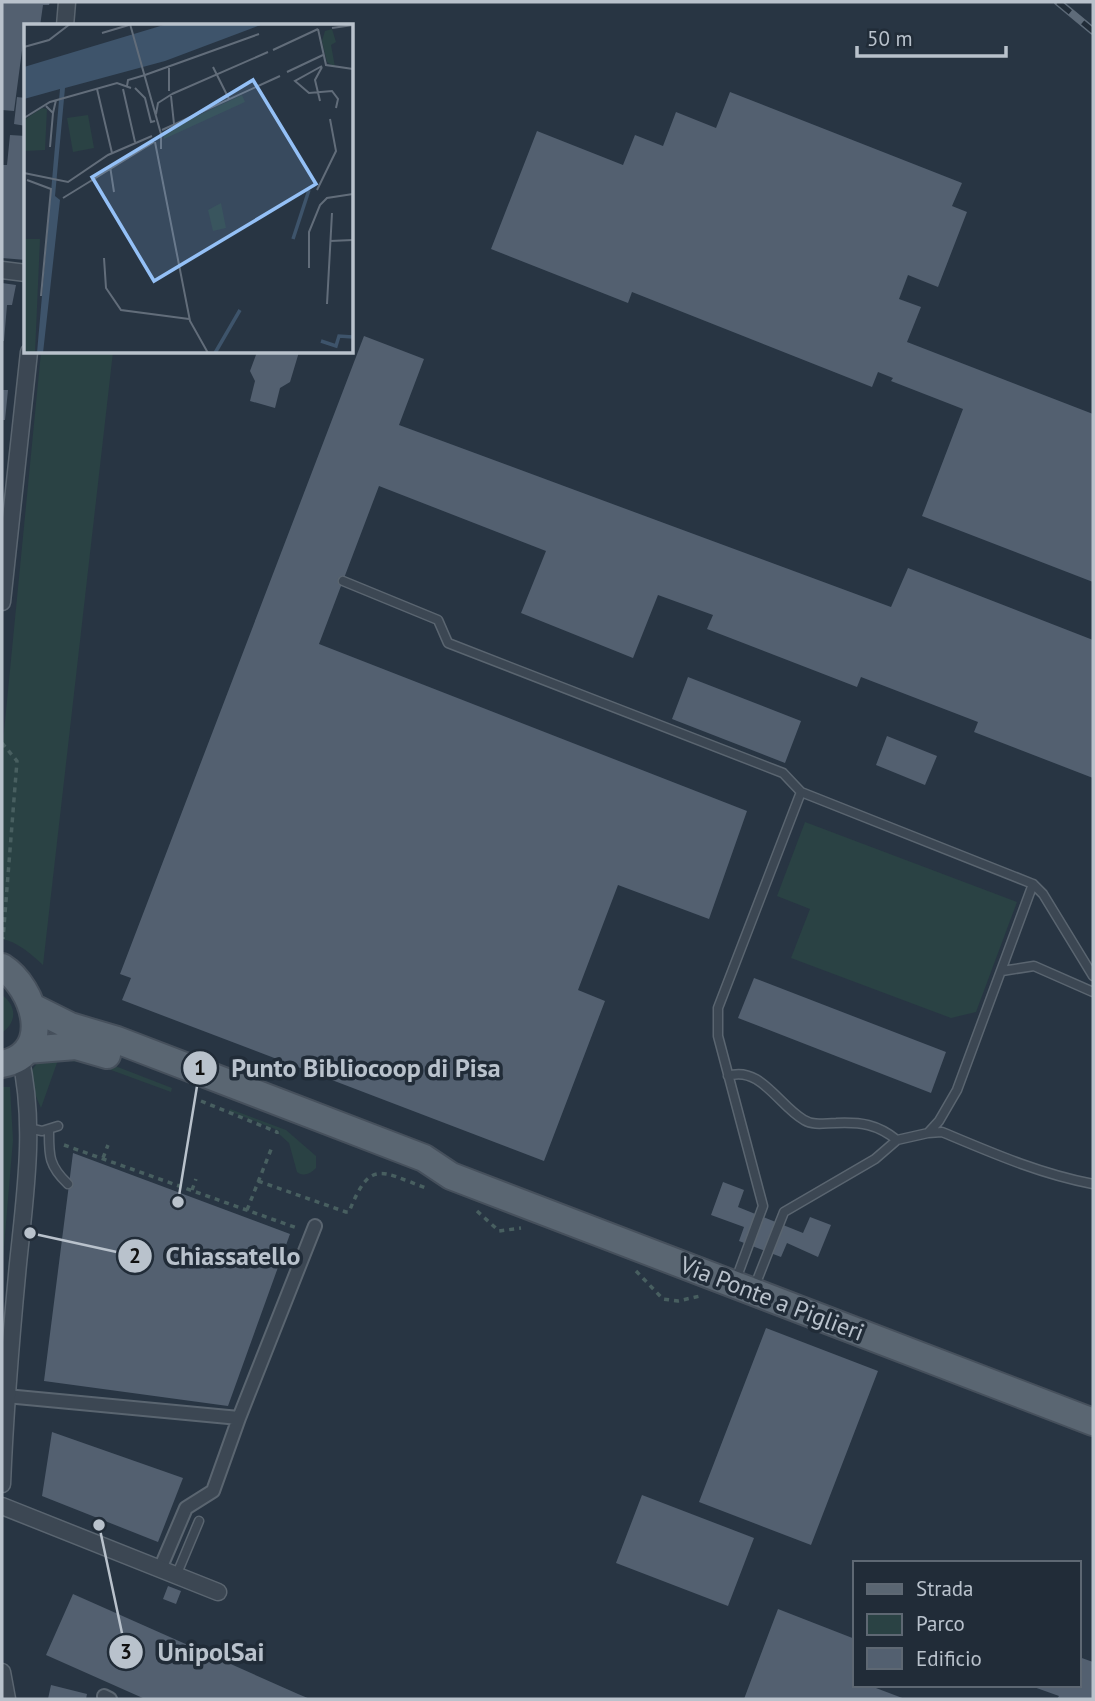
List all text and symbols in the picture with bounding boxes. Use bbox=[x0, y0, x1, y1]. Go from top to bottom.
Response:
scale bar bbox=[857, 14, 1006, 58]
inset map bbox=[24, 24, 354, 354]
text: 50 m bbox=[867, 25, 913, 52]
callout: Punto Bibliocoop di Pisa bbox=[182, 1044, 514, 1091]
text: Punto Bibliocoop di Pisa bbox=[231, 1051, 501, 1084]
text: 1 bbox=[194, 1054, 206, 1081]
callout: Chiassatello bbox=[117, 1232, 315, 1279]
text: Chiassatello bbox=[166, 1239, 300, 1272]
text: 2 bbox=[129, 1242, 141, 1269]
street label: Via Ponte a Piglieri bbox=[675, 1249, 869, 1348]
legend bbox=[853, 1561, 1081, 1687]
text: Strada bbox=[916, 1575, 974, 1602]
text: Parco bbox=[916, 1610, 965, 1637]
callout: UnipolSai bbox=[109, 1628, 279, 1675]
text: UnipolSai bbox=[158, 1635, 264, 1668]
text: 3 bbox=[120, 1638, 132, 1665]
text: Edificio bbox=[916, 1645, 982, 1672]

